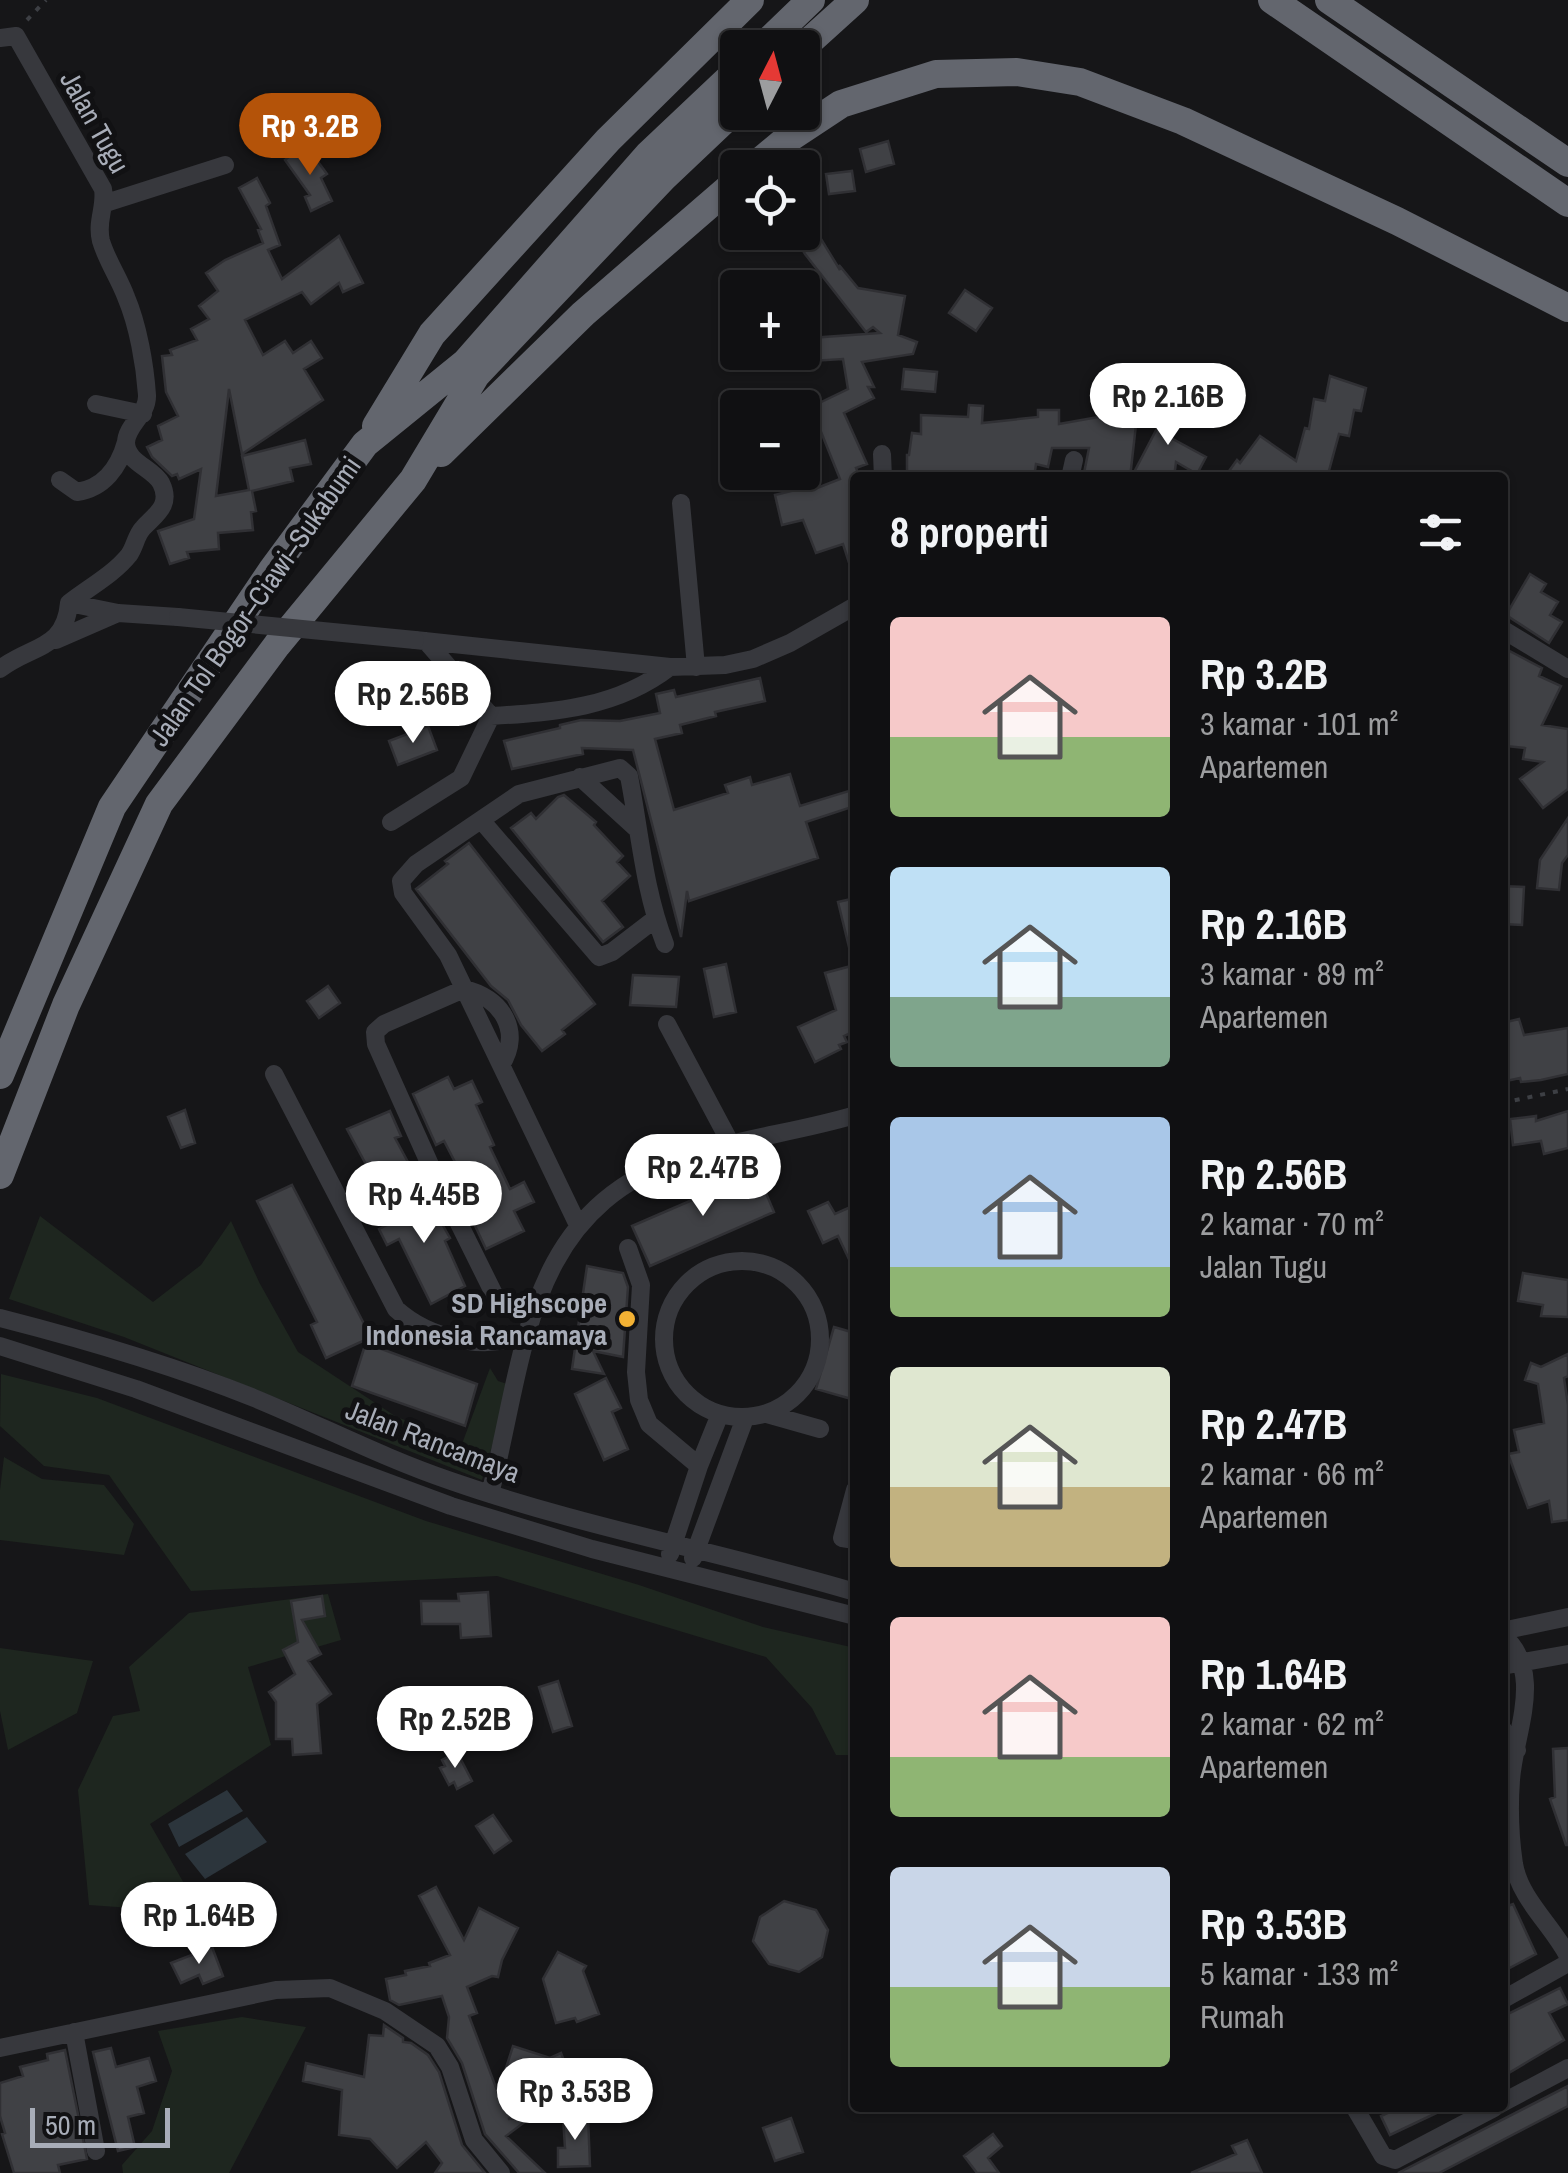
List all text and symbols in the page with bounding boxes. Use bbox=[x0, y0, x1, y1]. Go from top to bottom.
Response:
north arrow bbox=[720, 30, 820, 130]
map controls bbox=[720, 30, 820, 490]
street label: Jalan Tugu bbox=[51, 64, 139, 180]
pin: Rp 3.2B bbox=[218, 93, 402, 178]
text: Rp 3.2B bbox=[261, 104, 359, 147]
button: locate bbox=[720, 150, 820, 250]
button: + bbox=[720, 270, 820, 370]
pin: Rp 2.16B bbox=[1065, 363, 1271, 448]
text: Rp 2.16B bbox=[1112, 374, 1224, 417]
button: − bbox=[720, 390, 820, 490]
street label: Jalan Tol Bogor–Ciawi–Sukabumi bbox=[140, 449, 370, 753]
text: 8 properti bbox=[890, 504, 1049, 560]
icon: filters bbox=[1413, 505, 1468, 560]
text: Rp 3.2B bbox=[1200, 646, 1328, 702]
icon: home bbox=[970, 657, 1090, 777]
pin: Rp 2.56B bbox=[310, 661, 516, 746]
text: Rp 2.56B bbox=[357, 672, 469, 715]
text: 3 kamar · 101 m² bbox=[1200, 702, 1398, 745]
text: Apartemen bbox=[1200, 745, 1328, 788]
text: Rp 2.16B bbox=[1200, 896, 1347, 952]
icon: home bbox=[970, 907, 1090, 1027]
text: 3 kamar · 89 m² bbox=[1200, 952, 1384, 995]
text: Apartemen bbox=[1200, 995, 1328, 1038]
pin: Rp 2.47B bbox=[600, 1134, 806, 1219]
text: Rp 2.47B bbox=[647, 1145, 759, 1188]
text: Rp 2.56B bbox=[1200, 1146, 1347, 1202]
icon: home bbox=[970, 1157, 1090, 1277]
pin: Rp 4.45B bbox=[321, 1161, 527, 1246]
text: Rp 4.45B bbox=[368, 1172, 480, 1215]
text: 2 kamar · 70 m² bbox=[1200, 1202, 1384, 1245]
text: Jalan Tugu bbox=[1200, 1245, 1327, 1288]
place label: SD Highscope Indonesia Rancamaya bbox=[366, 1284, 607, 1354]
marker: SD Highscope Indonesia Rancamaya bbox=[616, 1308, 638, 1330]
street label: Jalan Rancamaya bbox=[340, 1390, 526, 1492]
text: Rp 2.47B bbox=[1200, 1396, 1347, 1452]
icon: home bbox=[970, 1407, 1090, 1527]
text: 2 kamar · 66 m² bbox=[1200, 1452, 1384, 1495]
text: Apartemen bbox=[1200, 1495, 1328, 1538]
text: Rp 1.64B bbox=[1200, 1646, 1347, 1702]
icon: home bbox=[970, 1657, 1090, 1777]
pin: Rp 2.52B bbox=[352, 1686, 558, 1771]
text: Rp 2.52B bbox=[399, 1697, 511, 1740]
text: 2 kamar · 62 m² bbox=[1200, 1702, 1384, 1745]
text: Apartemen bbox=[1200, 1745, 1328, 1788]
pin: Rp 1.64B bbox=[96, 1882, 302, 1967]
text: Rp 1.64B bbox=[143, 1893, 255, 1936]
text: Rp 3.53B bbox=[1200, 1896, 1347, 1952]
icon: home bbox=[970, 1907, 1090, 2027]
text: 5 kamar · 133 m² bbox=[1200, 1952, 1398, 1995]
text: Rumah bbox=[1200, 1995, 1285, 2038]
pin: Rp 3.53B bbox=[472, 2058, 678, 2143]
text: Rp 3.53B bbox=[519, 2069, 631, 2112]
scale bar bbox=[30, 2103, 170, 2148]
text: 50 m bbox=[45, 2106, 96, 2144]

